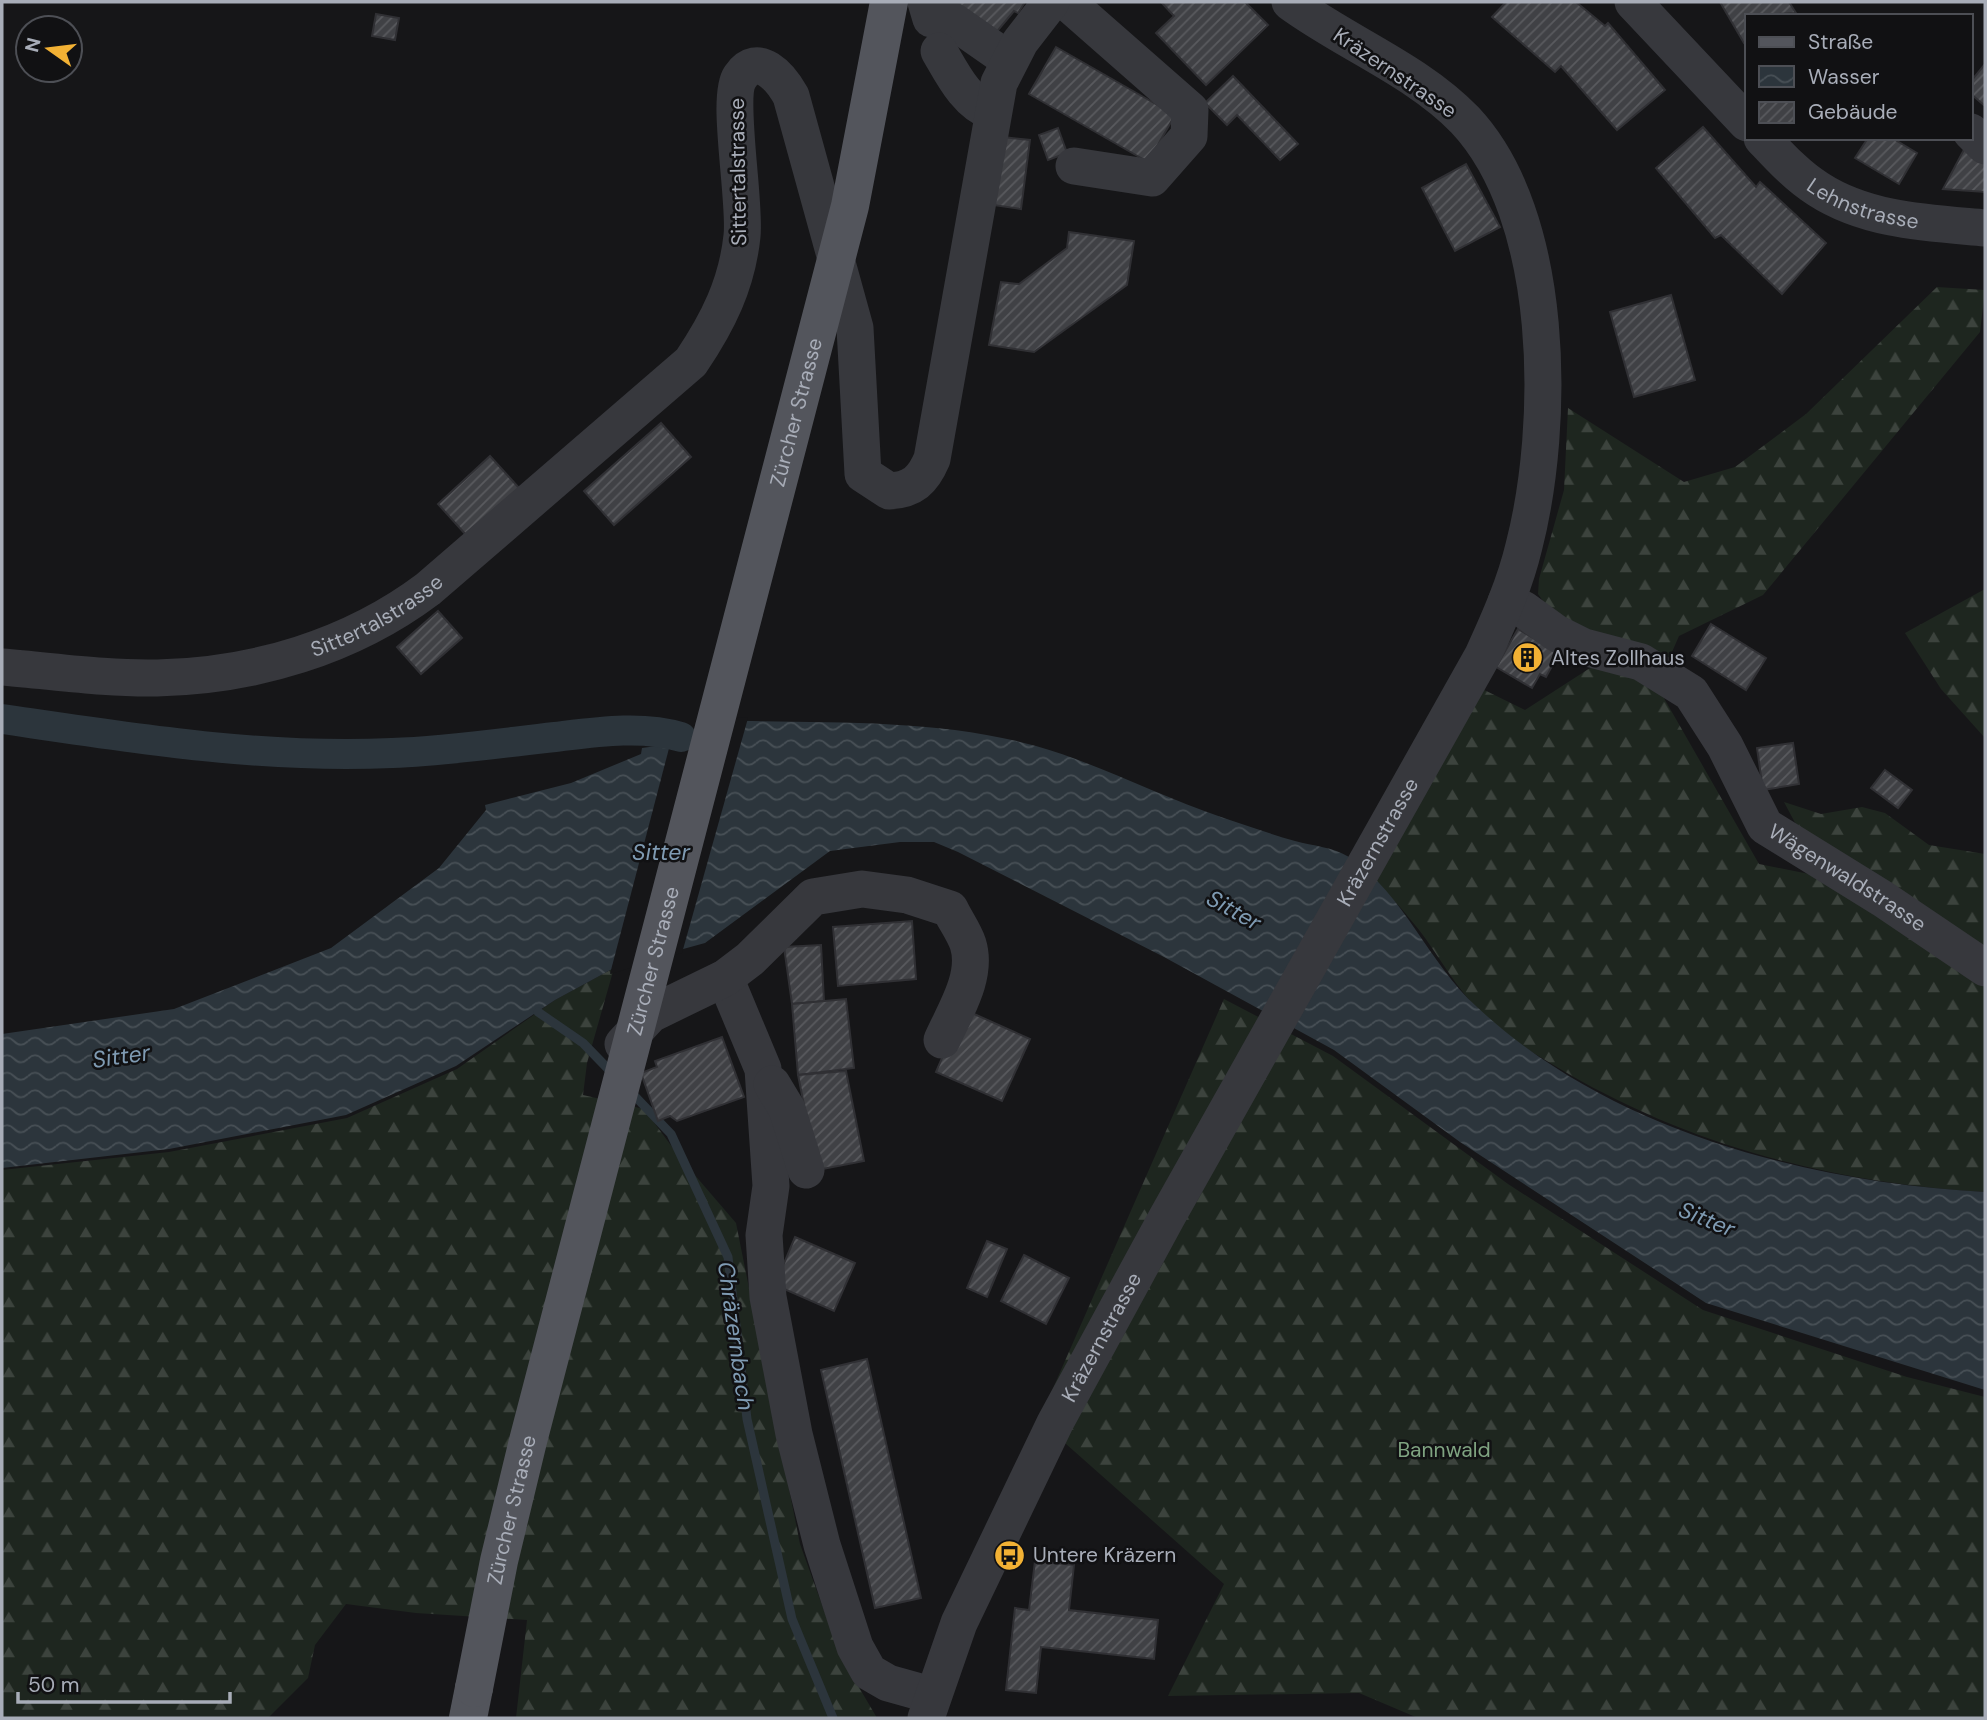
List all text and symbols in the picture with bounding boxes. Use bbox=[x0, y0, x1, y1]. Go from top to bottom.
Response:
north arrow bbox=[14, 14, 84, 84]
legend bbox=[1745, 14, 1973, 140]
street label: Kräzernstrasse bbox=[1328, 21, 1462, 125]
text: Straße bbox=[1808, 28, 1873, 56]
text: N bbox=[19, 35, 47, 55]
text: Wasser bbox=[1808, 63, 1880, 91]
street label: Sittertalstrasse bbox=[723, 98, 753, 246]
text: Gebäude bbox=[1808, 98, 1898, 126]
street label: Lehnstrasse bbox=[1801, 172, 1921, 236]
street label: Zürcher Strasse bbox=[763, 335, 829, 490]
street label: Sittertalstrasse bbox=[307, 568, 449, 664]
building icon: Altes Zollhaus bbox=[1511, 641, 1545, 675]
place label: Altes Zollhaus bbox=[1551, 644, 1685, 672]
street label: Kräzernstrasse bbox=[1330, 773, 1425, 911]
street label: Wägenwaldstrasse bbox=[1763, 818, 1932, 938]
water label: Sitter bbox=[632, 837, 691, 867]
street label: Zürcher Strasse bbox=[620, 883, 686, 1038]
water label: Sitter bbox=[1201, 883, 1268, 938]
water label: Sitter bbox=[90, 1037, 153, 1075]
water label: Sitter bbox=[1674, 1194, 1741, 1244]
water label: Chräzernbach bbox=[711, 1260, 761, 1412]
street label: Kräzernstrasse bbox=[1055, 1268, 1148, 1407]
street label: Zürcher Strasse bbox=[481, 1432, 543, 1587]
park label: Bannwald bbox=[1397, 1436, 1491, 1464]
bus stop icon: Untere Kräzern bbox=[993, 1538, 1027, 1572]
place label: Untere Kräzern bbox=[1033, 1541, 1176, 1569]
scale bar bbox=[18, 1660, 229, 1704]
text: 50 m bbox=[28, 1671, 79, 1699]

